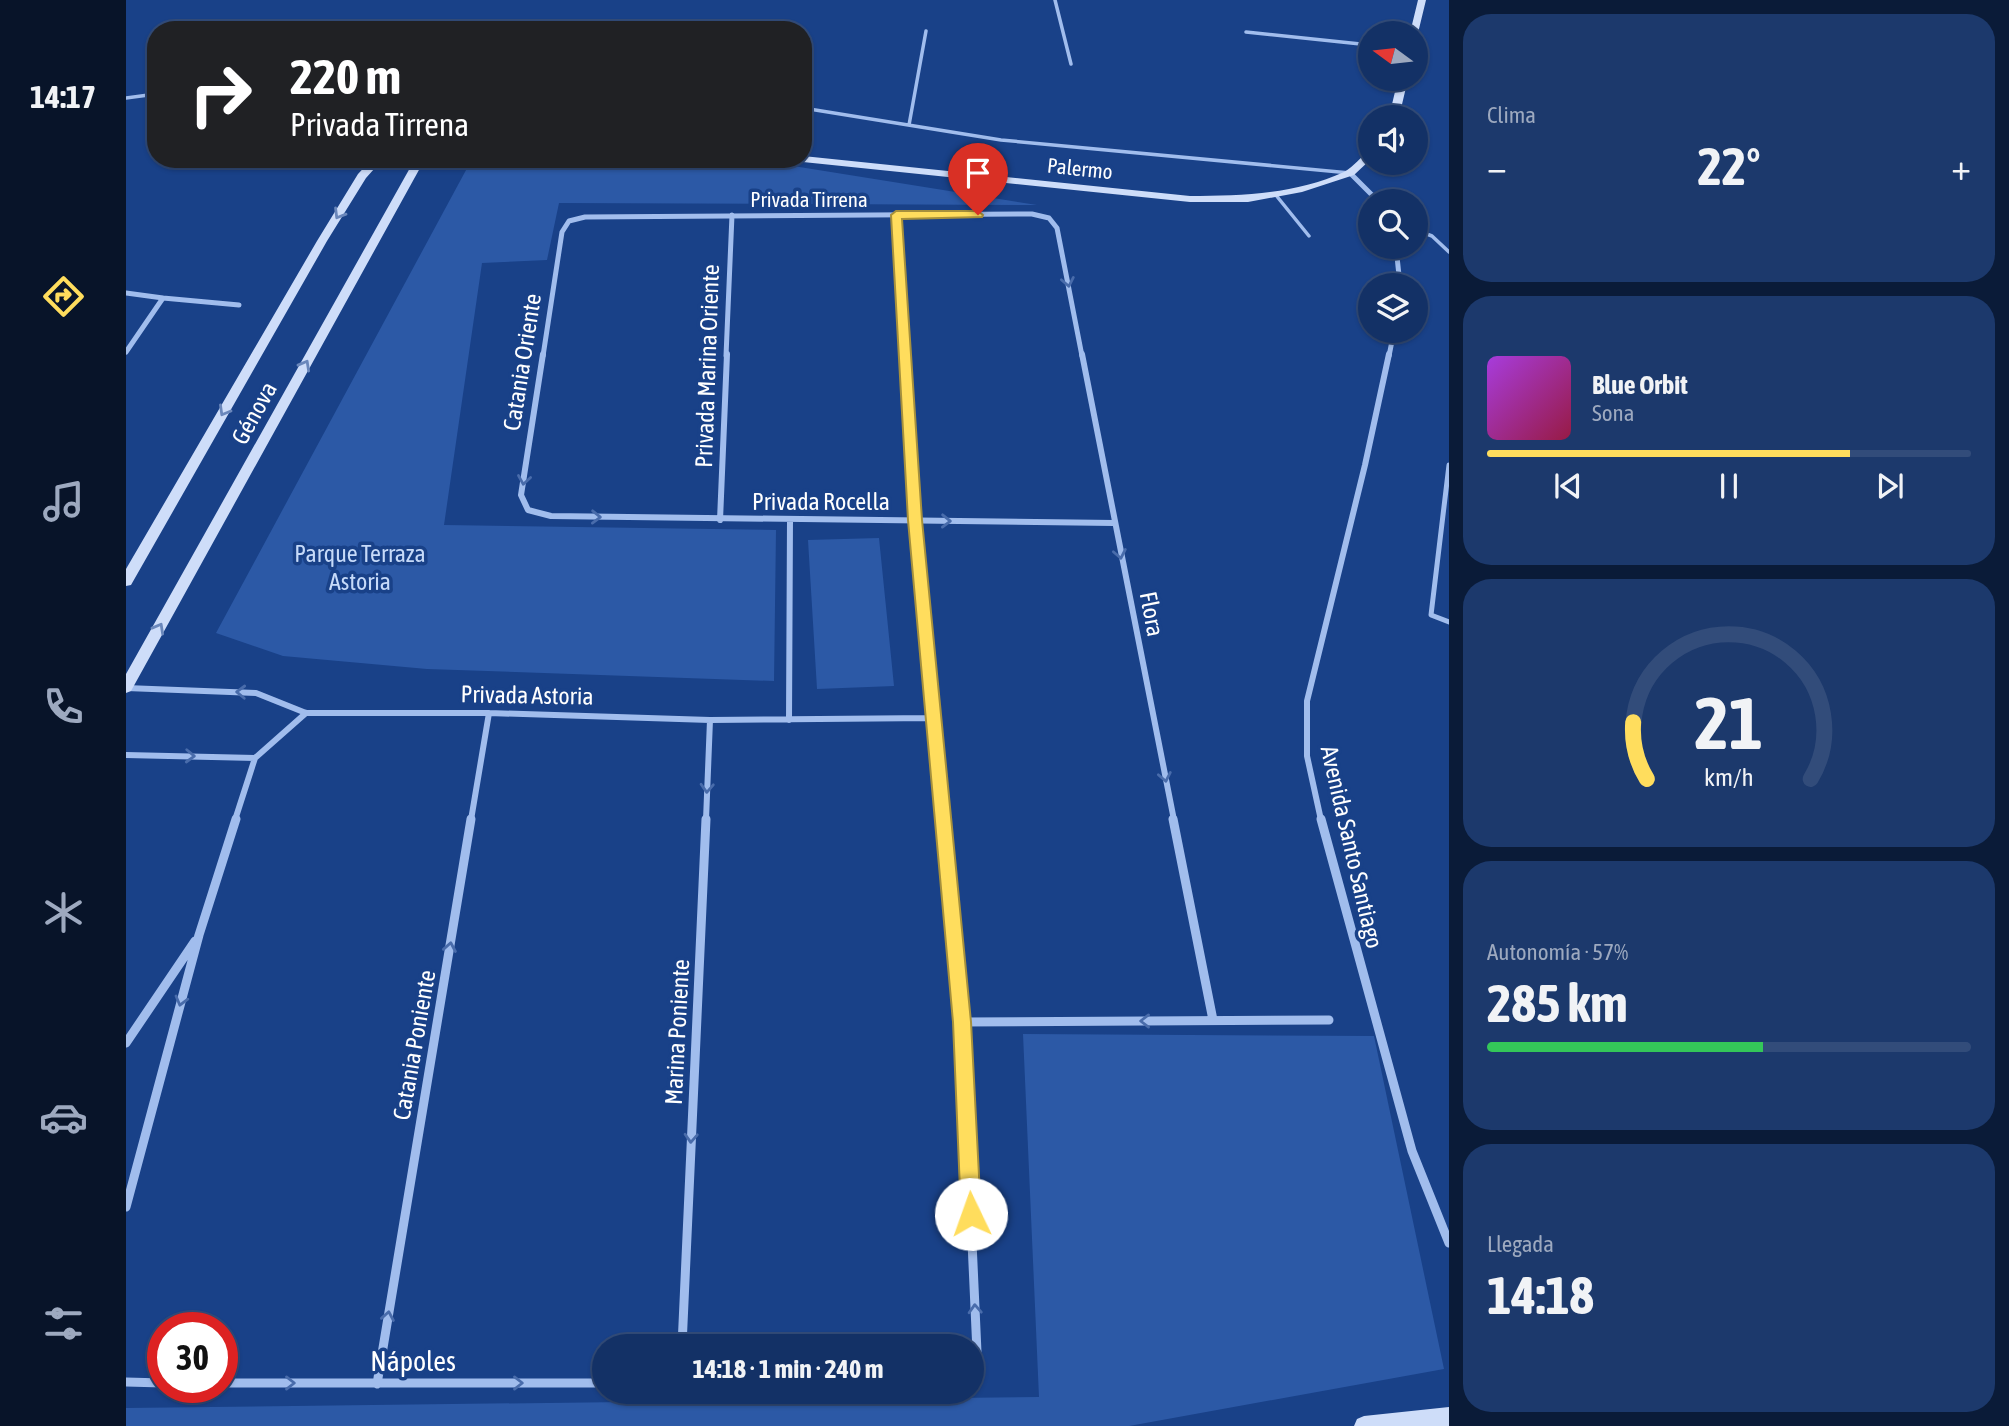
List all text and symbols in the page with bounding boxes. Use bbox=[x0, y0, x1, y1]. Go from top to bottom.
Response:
north arrow bbox=[1358, 21, 1428, 91]
map controls bbox=[1358, 21, 1428, 343]
text: 220 m bbox=[290, 48, 401, 104]
icon: right bbox=[175, 49, 266, 140]
text: 14:17 bbox=[30, 78, 96, 115]
text: Clima bbox=[1487, 102, 1536, 128]
button: sound bbox=[1358, 105, 1428, 175]
text: Privada Tirrena bbox=[290, 106, 469, 143]
text: 22° bbox=[1697, 136, 1761, 196]
pin bbox=[948, 143, 1008, 215]
text: − bbox=[1487, 145, 1507, 188]
text: + bbox=[1951, 145, 1971, 188]
street label: Palermo bbox=[1046, 153, 1114, 183]
icon: arrive bbox=[959, 154, 997, 192]
street label: Privada Tirrena bbox=[750, 187, 868, 211]
button: search bbox=[1358, 189, 1428, 259]
one-way arrow bbox=[334, 207, 347, 220]
street label: Privada Marina Oriente bbox=[690, 264, 724, 468]
icon: directions bbox=[39, 272, 88, 321]
button: layers bbox=[1358, 273, 1428, 343]
one-way arrow bbox=[1059, 276, 1074, 288]
street label: Catania Oriente bbox=[498, 292, 546, 432]
one-way arrow bbox=[297, 359, 310, 372]
text: Blue Orbit bbox=[1592, 370, 1688, 400]
street label: Génova bbox=[226, 377, 282, 449]
text: Sona bbox=[1592, 400, 1634, 426]
one-way arrow bbox=[219, 404, 232, 416]
icon: previous bbox=[1549, 467, 1587, 505]
icon: pause bbox=[1710, 467, 1748, 505]
icon: next bbox=[1871, 467, 1909, 505]
one-way arrow bbox=[517, 474, 532, 486]
icon: music bbox=[39, 477, 88, 526]
street label: Privada Rocella bbox=[752, 488, 890, 515]
one-way arrow bbox=[591, 509, 601, 525]
one-way arrow bbox=[941, 513, 951, 529]
park label: Parque Terraza Astoria bbox=[294, 540, 426, 595]
one-way arrow bbox=[1112, 548, 1127, 560]
street label: Flora bbox=[1134, 589, 1170, 639]
one-way arrow bbox=[151, 622, 164, 635]
street label: Privada Astoria bbox=[460, 680, 594, 710]
text: 21 bbox=[1695, 681, 1763, 764]
icon: phone bbox=[39, 682, 88, 731]
one-way arrow bbox=[236, 685, 247, 700]
street label: Avenida Santo Santiago bbox=[1316, 743, 1388, 951]
one-way arrow bbox=[185, 749, 196, 764]
text: km/h bbox=[1704, 763, 1754, 791]
one-way arrow bbox=[1156, 771, 1171, 783]
one-way arrow bbox=[700, 783, 715, 794]
icon: climate bbox=[39, 888, 88, 937]
text: Autonomía · 57% bbox=[1487, 939, 1628, 965]
one-way arrow bbox=[442, 941, 457, 953]
street label: Marina Poniente bbox=[660, 958, 694, 1106]
street label: Catania Poniente bbox=[388, 968, 440, 1122]
text: 285 km bbox=[1487, 973, 1628, 1033]
one-way arrow bbox=[175, 995, 189, 1007]
one-way arrow bbox=[1139, 1013, 1149, 1029]
icon: car bbox=[39, 1093, 88, 1142]
one-way arrow bbox=[684, 1132, 699, 1143]
position arrow bbox=[934, 1177, 1008, 1251]
text: Llegada bbox=[1487, 1231, 1554, 1257]
text: 14:18 bbox=[1487, 1265, 1594, 1325]
icon: filters bbox=[39, 1299, 88, 1348]
one-way arrow bbox=[968, 1304, 983, 1315]
one-way arrow bbox=[380, 1311, 395, 1322]
speed limit sign: 30 bbox=[147, 1312, 238, 1403]
street label: Nápoles bbox=[370, 1345, 456, 1377]
text: 14:18 · 1 min · 240 m bbox=[693, 1354, 883, 1384]
one-way arrow bbox=[286, 1375, 296, 1391]
one-way arrow bbox=[513, 1375, 524, 1391]

